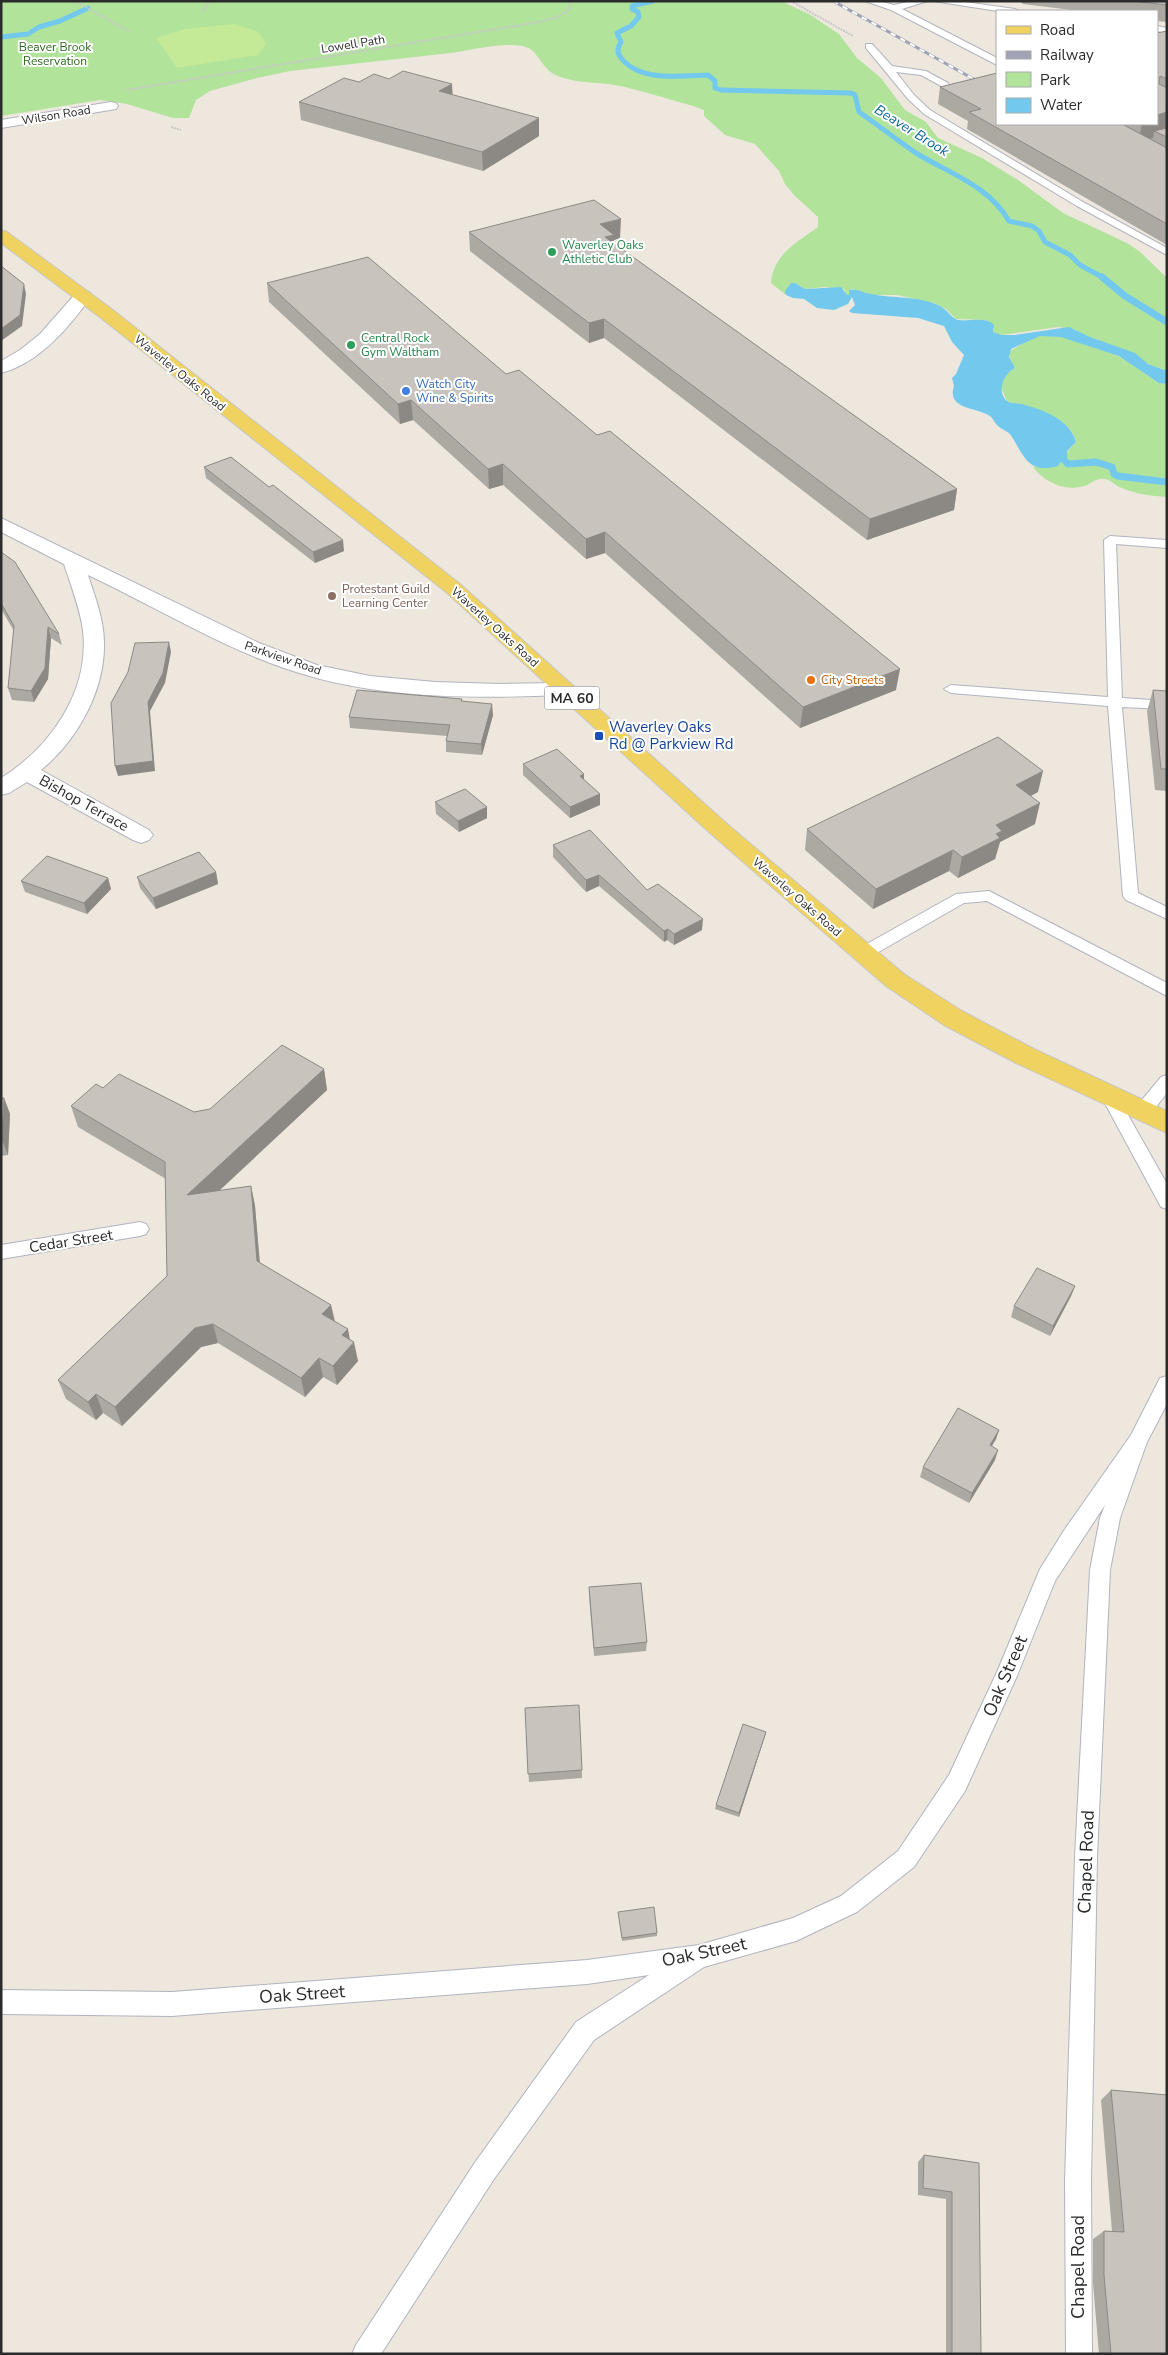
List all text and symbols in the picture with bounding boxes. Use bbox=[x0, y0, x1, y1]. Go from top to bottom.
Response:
legend bbox=[996, 10, 1158, 125]
text: Road bbox=[1040, 20, 1075, 40]
street label: Lowell Path bbox=[320, 31, 386, 57]
park label: Beaver Brook Reservation bbox=[19, 39, 92, 69]
text: Railway bbox=[1040, 45, 1094, 65]
text: Park bbox=[1040, 70, 1070, 90]
text: Water bbox=[1040, 95, 1083, 115]
water label: Beaver Brook bbox=[871, 100, 953, 161]
street label: Wilson Road bbox=[20, 102, 92, 128]
place label: Waverley Oaks Athletic Club bbox=[562, 237, 644, 267]
marker: Waverley Oaks Athletic Club bbox=[546, 246, 558, 258]
place label: Central Rock Gym Waltham bbox=[361, 330, 439, 360]
street label: Waverley Oaks Road bbox=[131, 331, 229, 415]
marker: Central Rock Gym Waltham bbox=[345, 339, 357, 351]
place label: Watch City Wine & Spirits bbox=[416, 376, 494, 406]
marker: Watch City Wine & Spirits bbox=[400, 385, 412, 397]
place label: Protestant Guild Learning Center bbox=[342, 581, 430, 611]
street label: Waverley Oaks Road bbox=[448, 583, 542, 671]
marker: Protestant Guild Learning Center bbox=[326, 590, 338, 602]
street label: Parkview Road bbox=[243, 637, 323, 679]
place label: City Streets bbox=[821, 672, 884, 688]
marker: City Streets bbox=[805, 674, 817, 686]
road number: MA 60 bbox=[544, 686, 600, 710]
place label: Waverley Oaks Rd @ Parkview Rd bbox=[609, 717, 733, 754]
marker: Waverley Oaks Rd @ Parkview Rd bbox=[593, 730, 605, 742]
street label: Bishop Terrace bbox=[36, 770, 132, 836]
street label: Waverley Oaks Road bbox=[749, 854, 845, 940]
street label: Cedar Street bbox=[28, 1224, 115, 1257]
street label: Oak Street bbox=[977, 1631, 1033, 1720]
street label: Chapel Road bbox=[1072, 1810, 1100, 1914]
street label: Oak Street bbox=[659, 1931, 749, 1973]
street label: Oak Street bbox=[258, 1979, 346, 2009]
street label: Chapel Road bbox=[1066, 2215, 1090, 2319]

